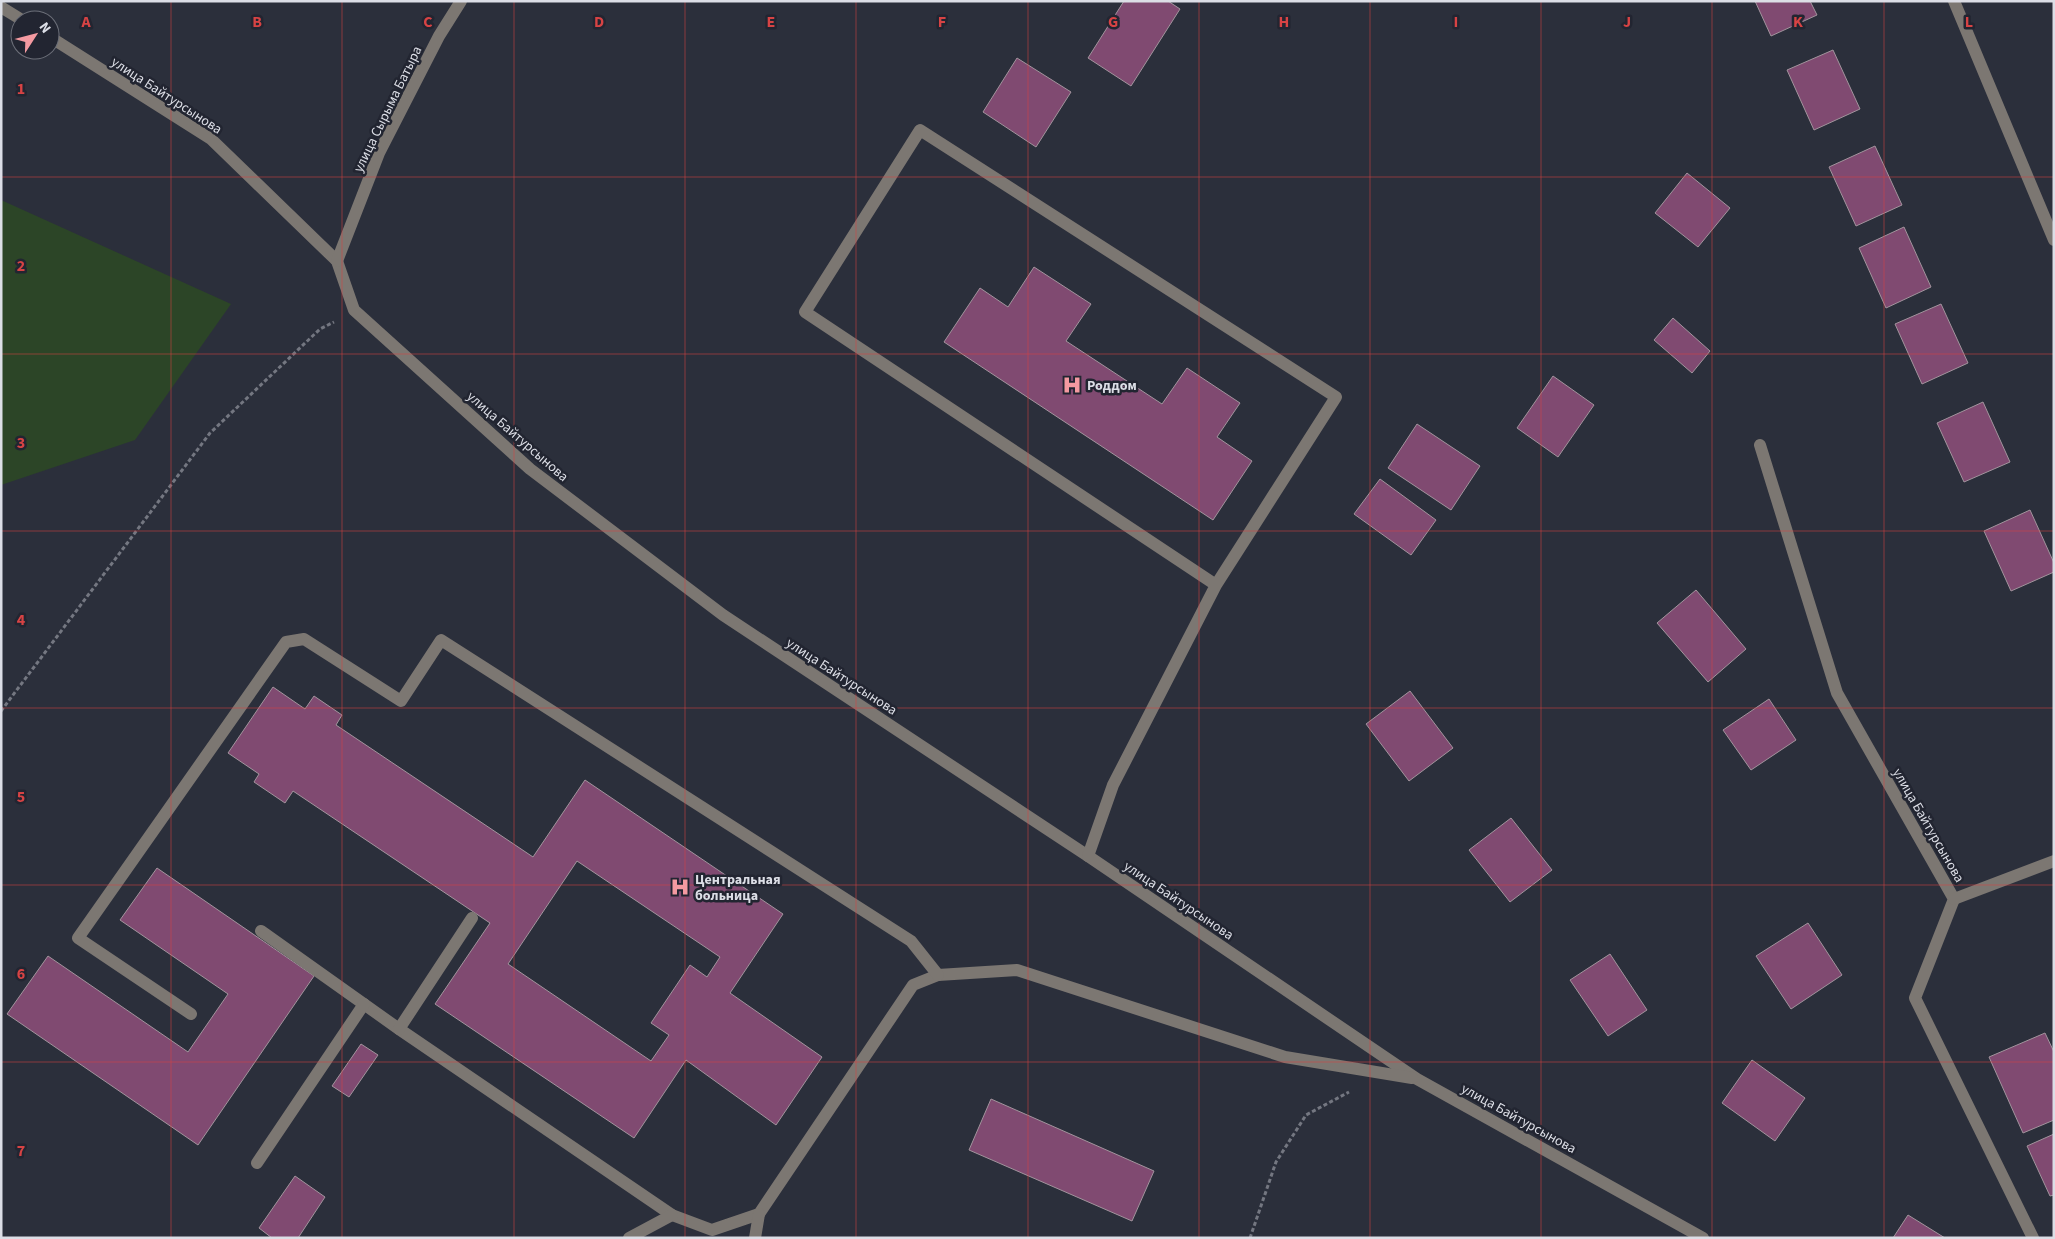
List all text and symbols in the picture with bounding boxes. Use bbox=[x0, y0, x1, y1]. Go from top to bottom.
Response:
north arrow bbox=[10, 10, 60, 60]
text: A bbox=[80, 11, 91, 33]
text: B bbox=[252, 11, 262, 33]
text: C bbox=[423, 11, 433, 33]
text: D bbox=[594, 11, 604, 33]
text: E bbox=[767, 11, 775, 33]
text: F bbox=[938, 11, 946, 33]
text: G bbox=[1108, 11, 1118, 33]
text: H bbox=[1279, 11, 1289, 33]
text: I bbox=[1454, 11, 1458, 33]
text: J bbox=[1623, 11, 1631, 33]
text: K bbox=[1793, 11, 1803, 33]
text: L bbox=[1965, 11, 1973, 33]
text: N bbox=[34, 18, 56, 38]
street label: улица Сырыма Батыра bbox=[349, 43, 427, 176]
street label: улица Байтурсынова bbox=[107, 52, 226, 139]
text: 1 bbox=[17, 78, 25, 100]
text: 2 bbox=[17, 255, 25, 277]
hospital icon: Роддом bbox=[1061, 374, 1083, 396]
place label: Роддом bbox=[1087, 376, 1137, 396]
street label: улица Байтурсынова bbox=[462, 387, 573, 487]
text: 3 bbox=[17, 432, 25, 454]
text: 4 bbox=[17, 609, 26, 631]
street label: улица Байтурсынова bbox=[782, 633, 901, 720]
street label: улица Байтурсынова bbox=[1887, 765, 1969, 886]
text: 5 bbox=[17, 786, 25, 808]
street label: улица Байтурсынова bbox=[1119, 857, 1237, 945]
place label: Центральная больница bbox=[695, 870, 781, 906]
hospital icon: Центральная больница bbox=[669, 876, 691, 898]
text: 6 bbox=[17, 963, 25, 985]
street label: улица Байтурсынова bbox=[1457, 1079, 1580, 1159]
text: 7 bbox=[17, 1140, 25, 1162]

